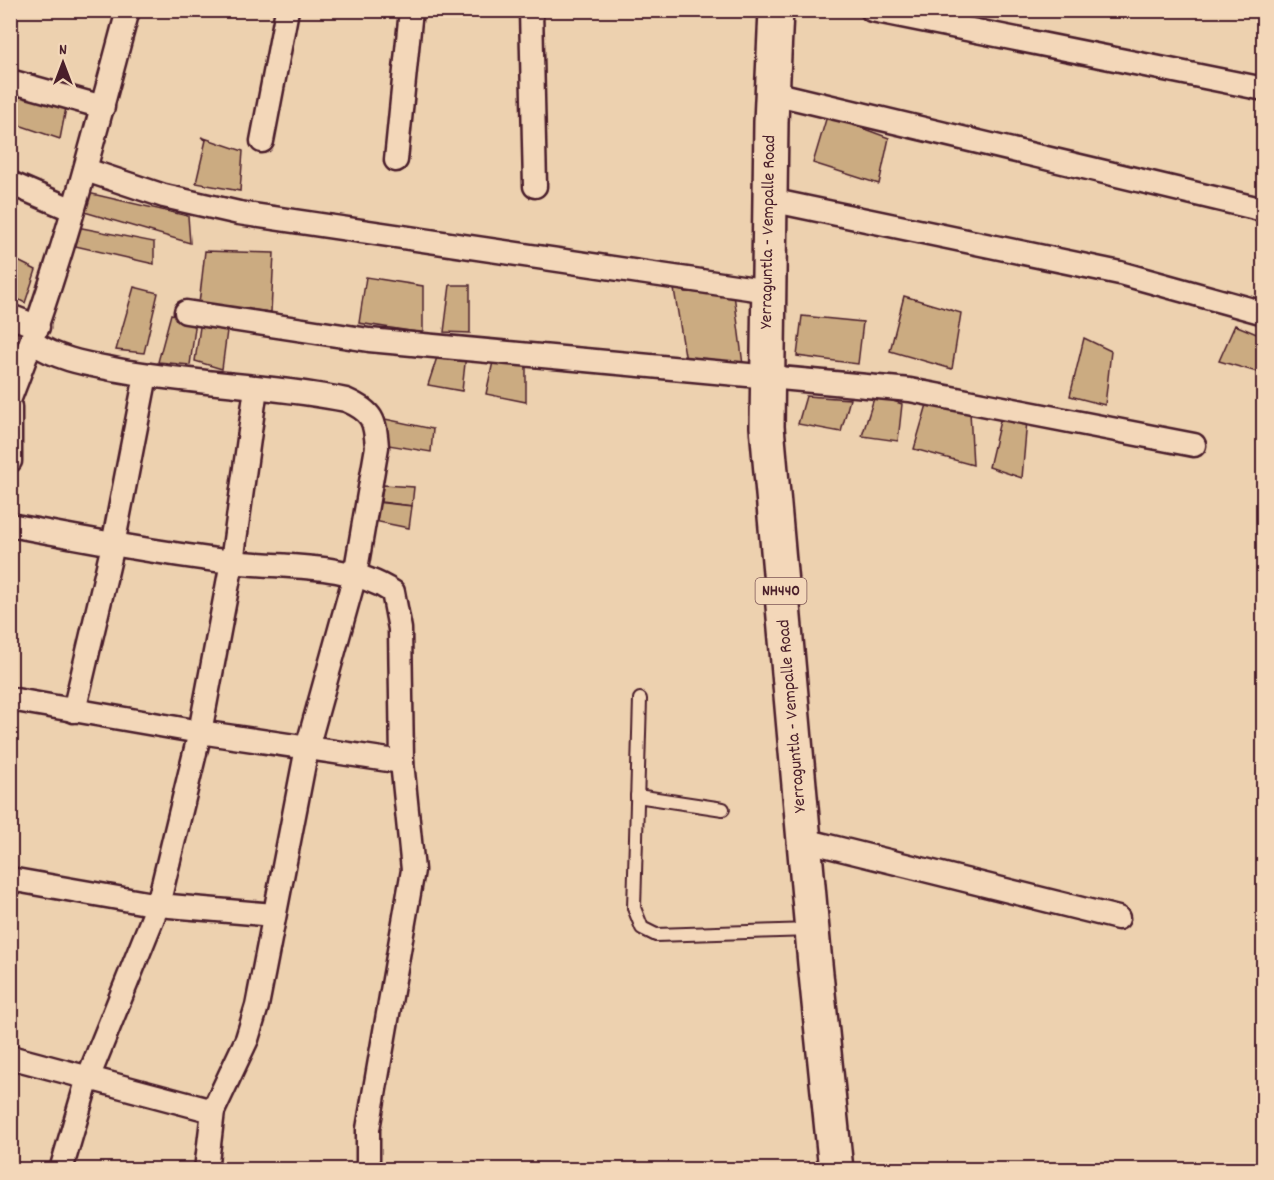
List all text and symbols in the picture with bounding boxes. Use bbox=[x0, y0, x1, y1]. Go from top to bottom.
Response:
north arrow bbox=[33, 33, 93, 93]
text: N bbox=[59, 39, 67, 62]
street label: Yerraguntla - Vempalle Road bbox=[755, 135, 783, 329]
road number: NH440 bbox=[756, 578, 806, 604]
street label: Yerraguntla - Vempalle Road bbox=[772, 618, 814, 814]

